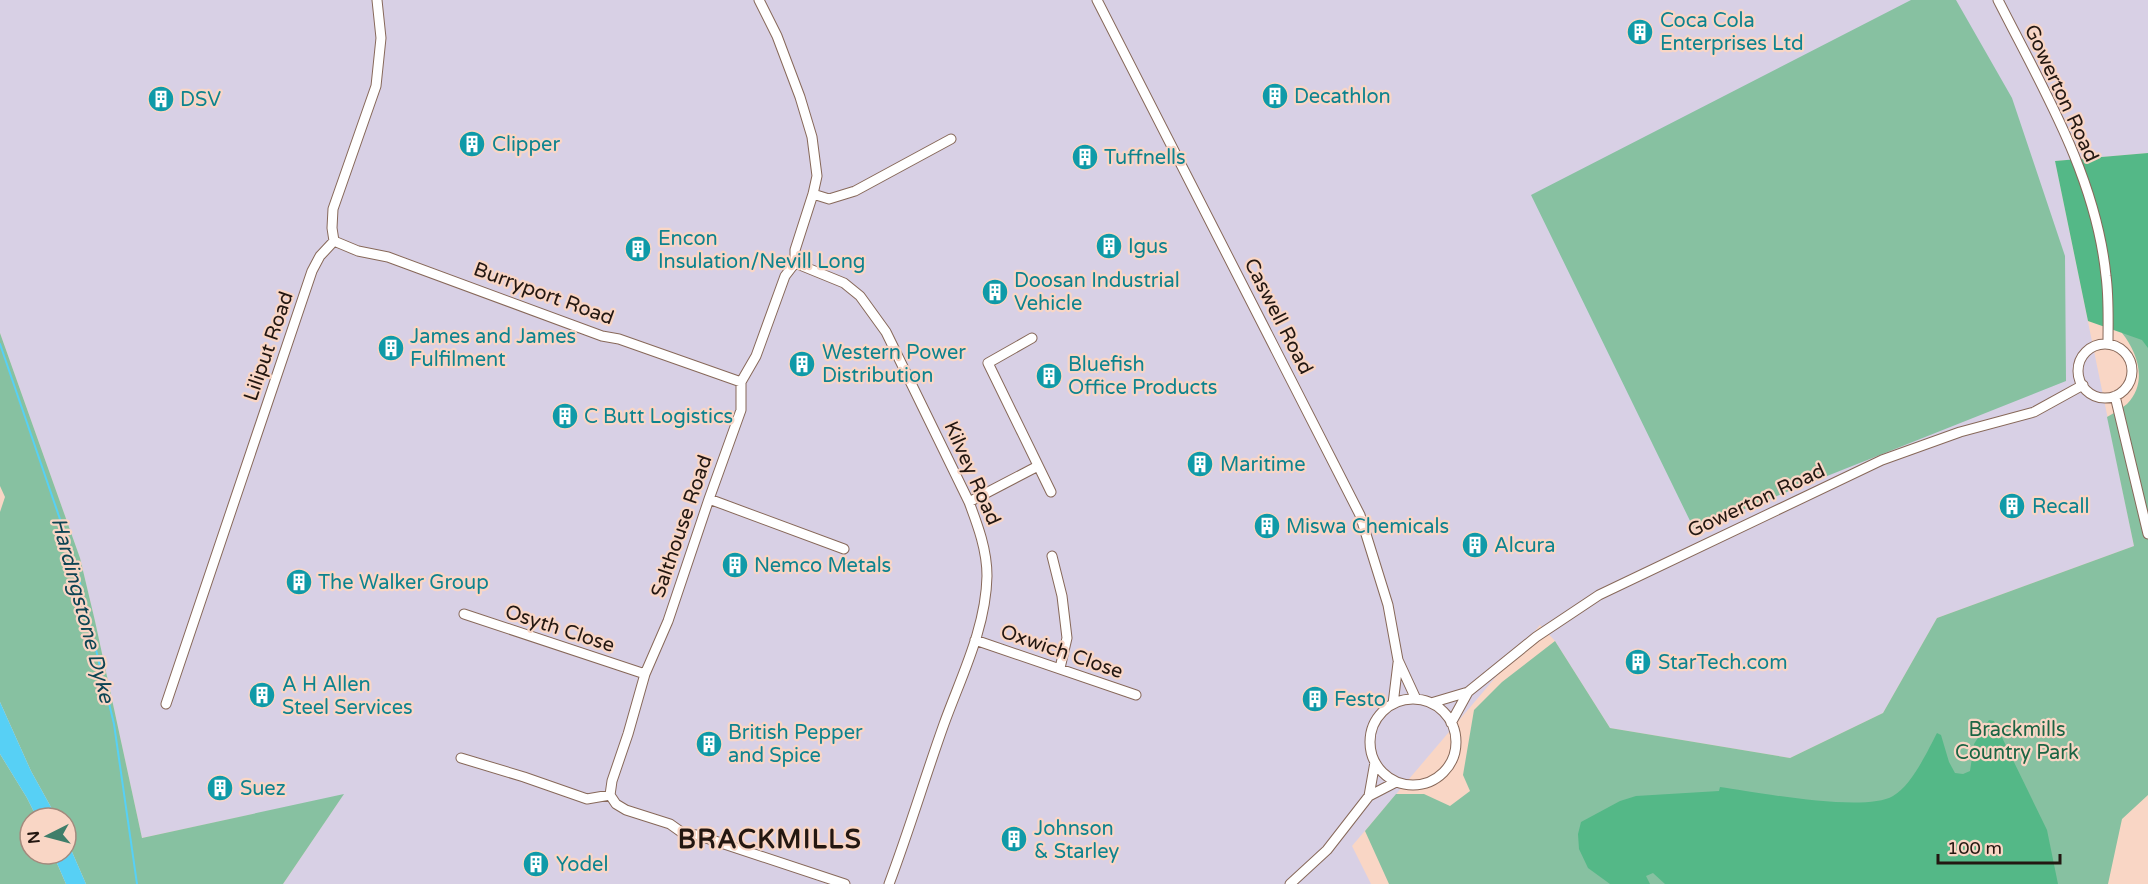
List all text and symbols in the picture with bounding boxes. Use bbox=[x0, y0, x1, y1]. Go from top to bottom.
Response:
place label: Coca Cola Enterprises Ltd bbox=[1660, 9, 1804, 56]
building icon: Coca Cola Enterprises Ltd bbox=[1625, 17, 1655, 47]
street label: Gowerton Road bbox=[2019, 21, 2103, 166]
building icon: Decathlon bbox=[1260, 81, 1290, 111]
building icon: DSV bbox=[146, 84, 176, 114]
place label: Decathlon bbox=[1294, 85, 1391, 109]
place label: DSV bbox=[180, 88, 221, 112]
building icon: Clipper bbox=[457, 129, 487, 159]
place label: Clipper bbox=[492, 133, 560, 157]
building icon: Tuffnells bbox=[1070, 142, 1100, 172]
place label: Tuffnells bbox=[1104, 146, 1186, 170]
place label: Encon Insulation/Nevill Long bbox=[658, 227, 865, 274]
building icon: Igus bbox=[1094, 231, 1124, 261]
building icon: Encon Insulation/Nevill Long bbox=[623, 234, 653, 264]
place label: Igus bbox=[1128, 235, 1168, 259]
street label: Caswell Road bbox=[1239, 254, 1318, 379]
street label: Burryport Road bbox=[470, 257, 617, 330]
place label: Doosan Industrial Vehicle bbox=[1014, 269, 1180, 316]
building icon: Doosan Industrial Vehicle bbox=[980, 277, 1010, 307]
street label: Liliput Road bbox=[239, 288, 299, 404]
place label: James and James Fulfilment bbox=[410, 325, 576, 372]
building icon: James and James Fulfilment bbox=[376, 333, 406, 363]
place label: Western Power Distribution bbox=[822, 341, 966, 388]
building icon: Western Power Distribution bbox=[787, 349, 817, 379]
place label: Bluefish Office Products bbox=[1068, 353, 1217, 400]
building icon: Bluefish Office Products bbox=[1034, 361, 1064, 391]
building icon: C Butt Logistics bbox=[550, 401, 580, 431]
place label: C Butt Logistics bbox=[584, 405, 733, 429]
street label: Kilvey Road bbox=[938, 418, 1006, 529]
building icon: Maritime bbox=[1185, 449, 1215, 479]
street label: Salthouse Road bbox=[646, 452, 718, 601]
place label: Maritime bbox=[1220, 453, 1306, 477]
street label: Gowerton Road bbox=[1684, 459, 1829, 543]
building icon: Recall bbox=[1997, 491, 2027, 521]
place label: Recall bbox=[2032, 495, 2089, 519]
building icon: Miswa Chemicals bbox=[1252, 511, 1282, 541]
water label: Hardingstone Dyke bbox=[46, 515, 120, 707]
place label: Miswa Chemicals bbox=[1286, 515, 1449, 539]
building icon: Alcura bbox=[1460, 530, 1490, 560]
place label: Alcura bbox=[1494, 534, 1556, 558]
building icon: Nemco Metals bbox=[720, 550, 750, 580]
place label: Nemco Metals bbox=[754, 554, 891, 578]
building icon: The Walker Group bbox=[284, 567, 314, 597]
place label: The Walker Group bbox=[318, 571, 489, 595]
street label: Osyth Close bbox=[502, 600, 618, 658]
street label: Oxwich Close bbox=[997, 620, 1126, 684]
building icon: StarTech.com bbox=[1623, 647, 1653, 677]
place label: StarTech.com bbox=[1658, 651, 1788, 675]
place label: A H Allen Steel Services bbox=[282, 673, 413, 720]
building icon: A H Allen Steel Services bbox=[247, 680, 277, 710]
building icon: Festo bbox=[1300, 684, 1330, 714]
place label: Festo bbox=[1334, 688, 1386, 712]
park label: Brackmills Country Park bbox=[1955, 718, 2079, 765]
place label: British Pepper and Spice bbox=[728, 721, 863, 768]
building icon: British Pepper and Spice bbox=[694, 729, 724, 759]
building icon: Suez bbox=[205, 773, 235, 803]
place label: Suez bbox=[240, 777, 286, 801]
north arrow bbox=[18, 806, 78, 866]
place label: Johnson & Starley bbox=[1034, 817, 1119, 864]
district label: BRACKMILLS bbox=[678, 824, 862, 855]
building icon: Johnson & Starley bbox=[999, 824, 1029, 854]
scale bar bbox=[1938, 827, 2060, 865]
text: N bbox=[23, 830, 45, 845]
text: 100 m bbox=[1947, 837, 2002, 859]
building icon: Yodel bbox=[521, 849, 551, 879]
place label: Yodel bbox=[556, 853, 608, 877]

